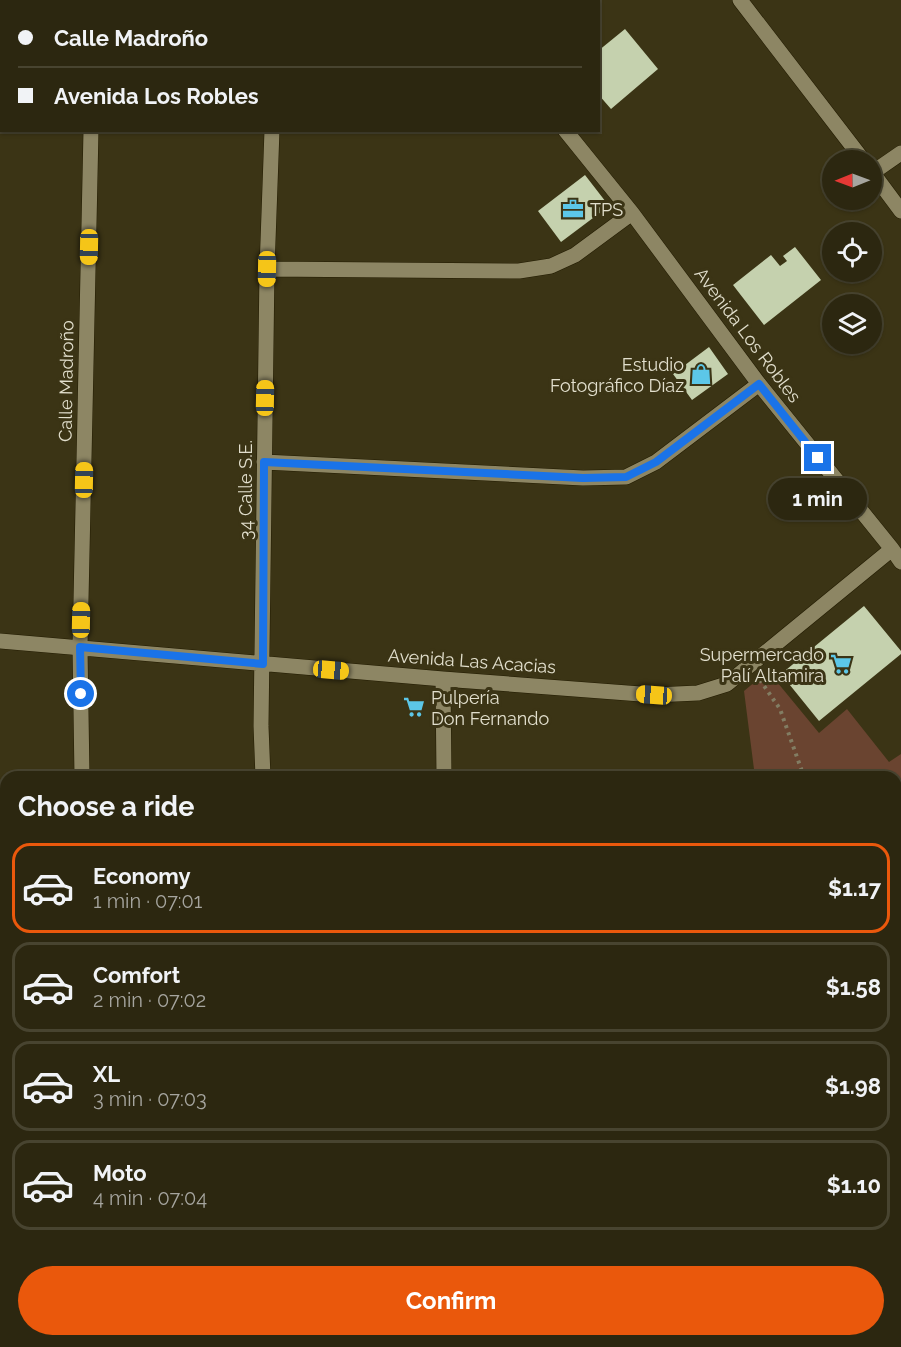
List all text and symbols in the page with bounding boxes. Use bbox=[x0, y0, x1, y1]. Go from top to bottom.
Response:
text: Calle Madroño bbox=[54, 25, 208, 51]
text: Avenida Los Robles bbox=[54, 83, 259, 109]
north arrow bbox=[822, 150, 882, 210]
map controls bbox=[822, 150, 882, 354]
office icon: TPS bbox=[561, 197, 585, 221]
place label: TPS bbox=[590, 199, 623, 220]
button: locate bbox=[822, 222, 882, 282]
car bbox=[80, 229, 98, 265]
car bbox=[258, 251, 276, 287]
street label: Avenida Los Robles bbox=[691, 264, 806, 407]
button: layers bbox=[822, 294, 882, 354]
street label: Calle Madroño bbox=[54, 320, 78, 442]
place label: Estudio Fotográfico Díaz bbox=[550, 354, 684, 396]
shop icon: Estudio Fotográfico Díaz bbox=[689, 362, 713, 386]
car bbox=[256, 380, 274, 416]
street label: 34 Calle S.E. bbox=[235, 440, 256, 540]
route end bbox=[804, 444, 831, 471]
car bbox=[75, 462, 93, 498]
callout: 1 min bbox=[768, 479, 868, 521]
text: 1 min bbox=[792, 487, 843, 511]
car bbox=[72, 602, 90, 638]
place label: Supermercado Palí Altamira bbox=[700, 644, 824, 686]
street label: Avenida Las Acacias bbox=[387, 645, 557, 677]
supermarket icon: Supermercado Palí Altamira bbox=[829, 652, 853, 676]
car bbox=[312, 659, 350, 681]
route start bbox=[67, 680, 94, 707]
car bbox=[635, 685, 673, 705]
place label: Pulpería Don Fernando bbox=[431, 687, 550, 729]
supermarket icon: Pulpería Don Fernando bbox=[402, 695, 426, 719]
text: Choose a ride bbox=[18, 791, 194, 822]
icon: car bbox=[21, 861, 75, 915]
text: Economy bbox=[93, 863, 191, 889]
text: $1.17 bbox=[828, 875, 881, 901]
text: 1 min · 07:01 bbox=[93, 889, 202, 913]
icon: car bbox=[21, 960, 75, 1014]
text: Comfort bbox=[93, 962, 180, 988]
text: $1.58 bbox=[826, 974, 881, 1000]
text: 2 min · 07:02 bbox=[93, 988, 206, 1012]
icon: car bbox=[21, 1059, 75, 1113]
text: XL bbox=[93, 1061, 120, 1087]
text: $1.98 bbox=[825, 1073, 881, 1099]
text: 3 min · 07:03 bbox=[93, 1087, 207, 1111]
icon: car bbox=[21, 1158, 75, 1212]
text: Moto bbox=[93, 1160, 147, 1186]
text: $1.10 bbox=[827, 1172, 881, 1198]
text: 4 min · 07:04 bbox=[93, 1186, 207, 1210]
button: Confirm bbox=[18, 1266, 884, 1335]

